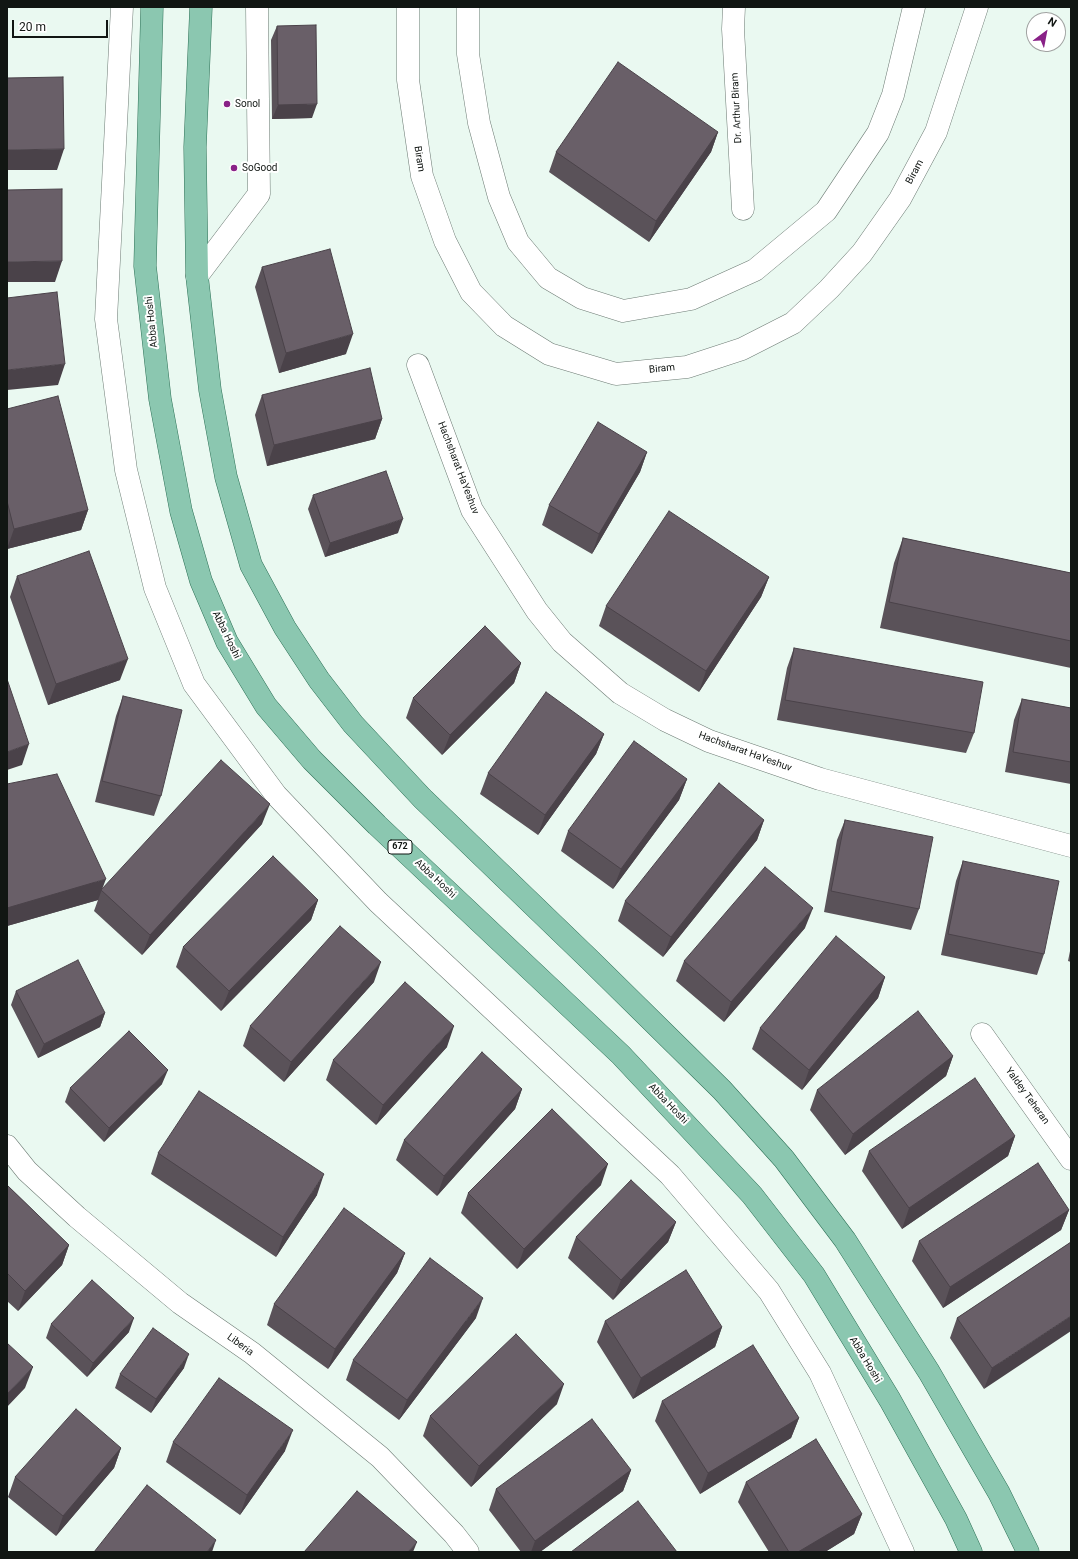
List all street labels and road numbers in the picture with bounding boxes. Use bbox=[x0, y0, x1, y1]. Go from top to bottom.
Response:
street label: Dr. Arthur Biram bbox=[729, 72, 745, 144]
street label: Biram bbox=[411, 145, 427, 173]
street label: Biram bbox=[904, 158, 926, 186]
street label: Abba Hoshi bbox=[143, 296, 161, 348]
street label: Biram bbox=[648, 362, 676, 376]
street label: Hachsharat HaYeshuv bbox=[435, 420, 481, 516]
street label: Abba Hoshi bbox=[209, 609, 243, 661]
street label: Hachsharat HaYeshuv bbox=[697, 730, 793, 774]
road number: 672 bbox=[388, 840, 412, 854]
street label: Abba Hoshi bbox=[412, 857, 458, 901]
street label: Yaldey Teheran bbox=[1002, 1065, 1052, 1127]
street label: Abba Hoshi bbox=[646, 1081, 690, 1127]
street label: Liberia bbox=[224, 1331, 256, 1359]
street label: Abba Hoshi bbox=[847, 1335, 883, 1385]

